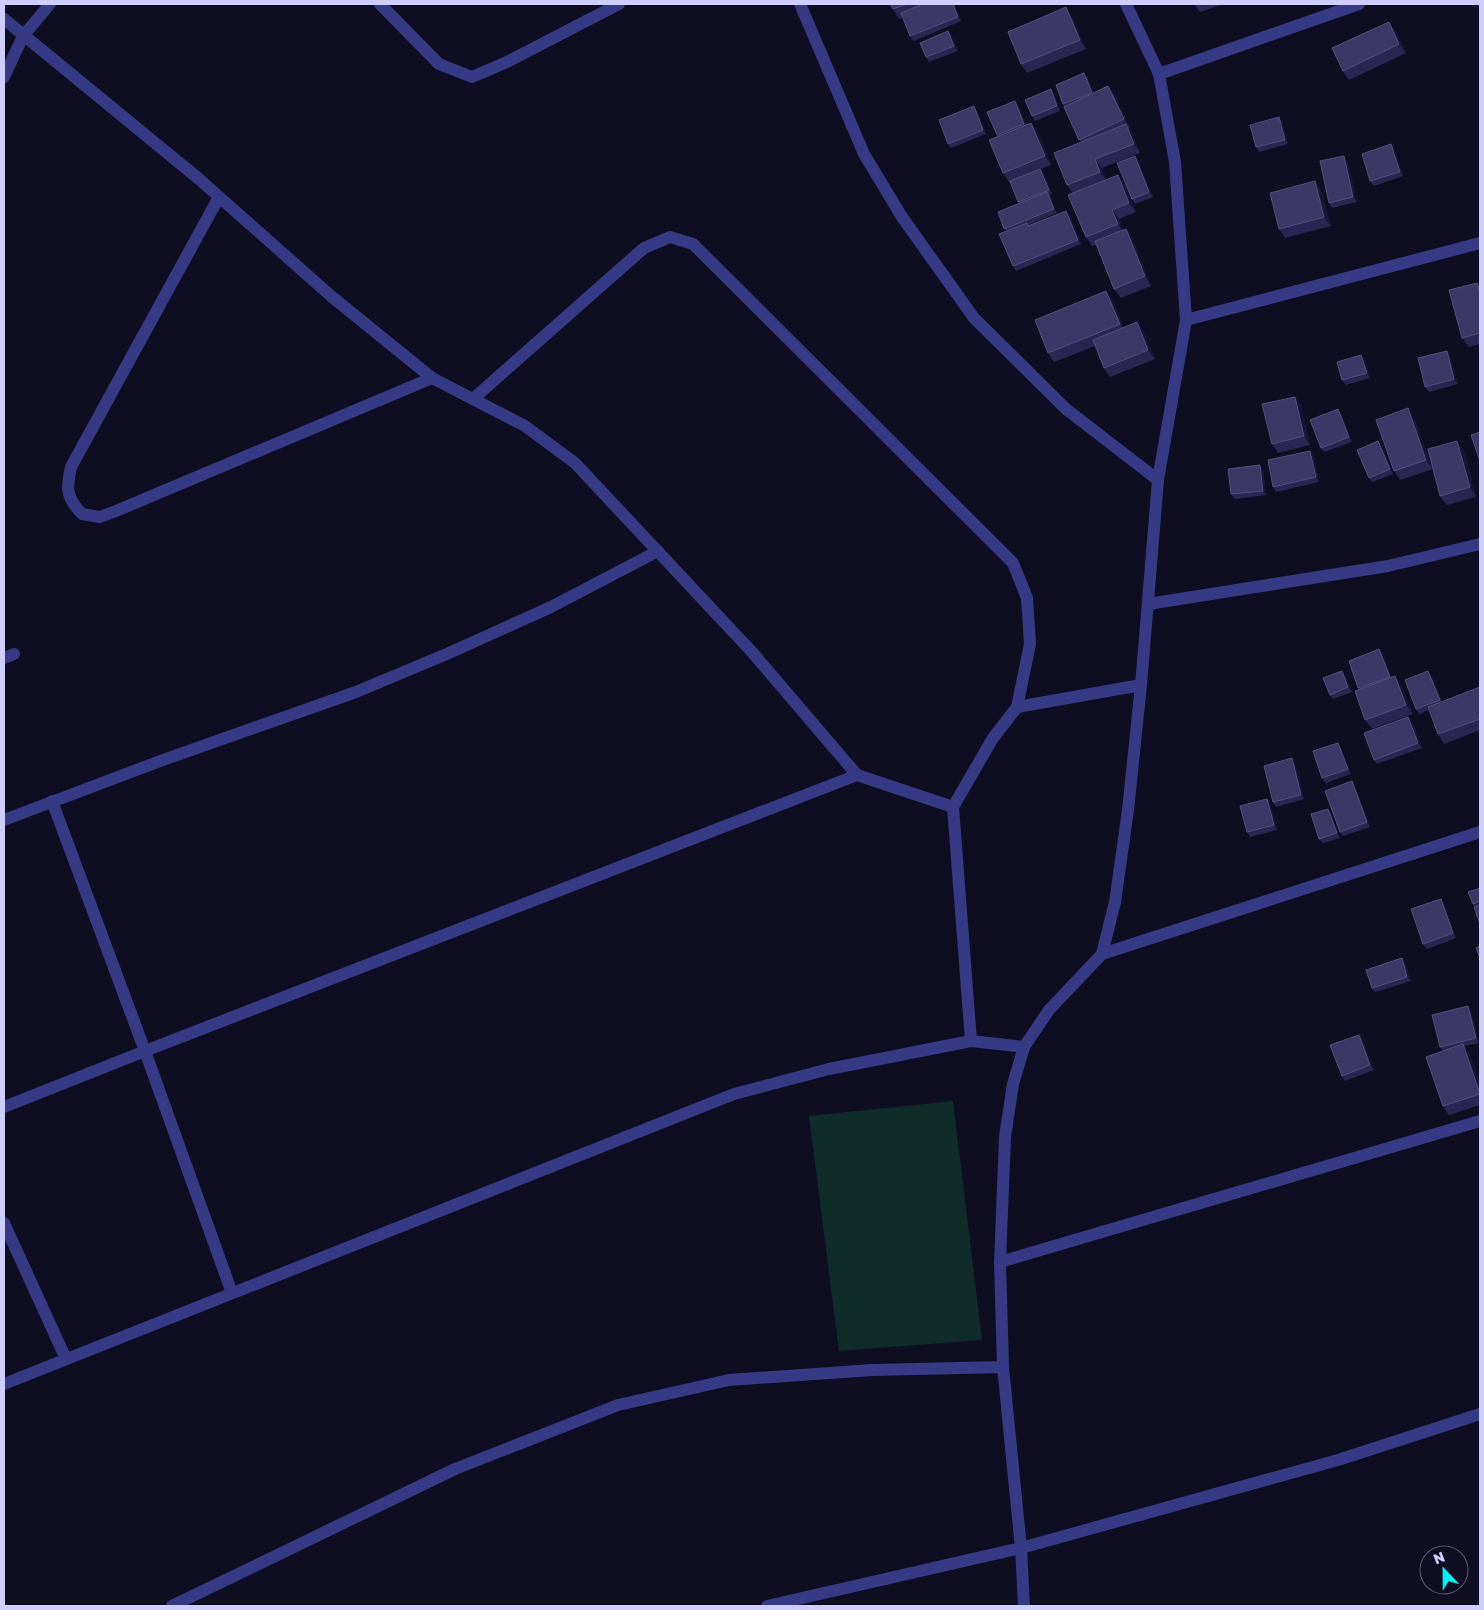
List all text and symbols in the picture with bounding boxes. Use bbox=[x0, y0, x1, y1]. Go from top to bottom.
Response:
north arrow bbox=[1419, 1545, 1469, 1595]
text: N bbox=[1431, 1548, 1447, 1567]

